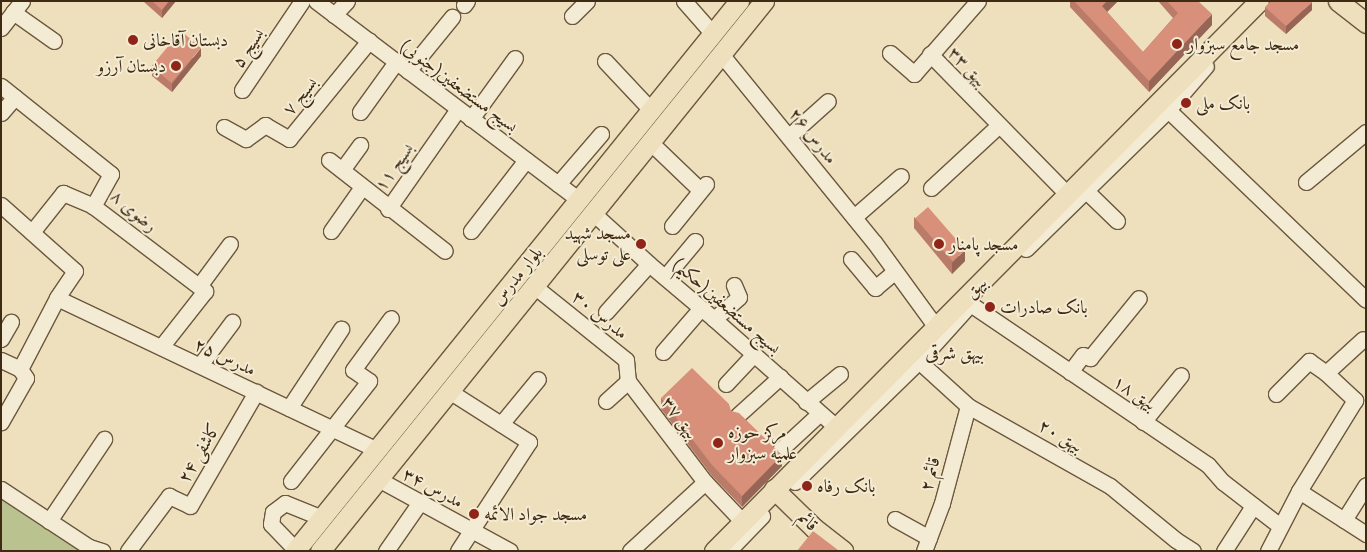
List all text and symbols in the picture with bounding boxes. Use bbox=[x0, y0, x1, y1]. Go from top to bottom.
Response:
street label: بسیج ۵ bbox=[227, 24, 269, 72]
place label: دبستان آقاخانی bbox=[143, 29, 228, 51]
place label: مسجد جامع سبزوار bbox=[1187, 33, 1299, 55]
marker: دبستان آقاخانی bbox=[127, 34, 139, 46]
street label: بسیج مستضعفین(جنوبی) bbox=[396, 35, 522, 137]
marker: مسجد جامع سبزوار bbox=[1171, 38, 1183, 50]
street label: بیهق ۳۳ bbox=[944, 42, 992, 92]
place label: دبستان آرزو bbox=[97, 55, 166, 77]
marker: دبستان آرزو bbox=[170, 60, 182, 72]
street label: بسیج ۷ bbox=[278, 72, 322, 120]
place label: بانک ملی bbox=[1196, 92, 1250, 114]
marker: بانک ملی bbox=[1180, 97, 1192, 109]
street label: مدرس ۲۶ bbox=[784, 104, 842, 168]
street label: بسیج ۱۱ bbox=[370, 139, 418, 195]
street label: رضوی ۸ bbox=[106, 185, 162, 237]
place label: مسجد شهید علی توسلی bbox=[564, 223, 631, 266]
place label: مسجد پامنار bbox=[949, 233, 1018, 255]
marker: مسجد شهید علی توسلی bbox=[635, 238, 647, 250]
marker: مسجد پامنار bbox=[933, 238, 945, 250]
street label: بلوار مدرس bbox=[487, 242, 547, 310]
street label: بسیج مستضعفین(حکیم) bbox=[669, 253, 785, 359]
street label: بیهق bbox=[960, 271, 992, 303]
street label: مدرس ۳۰ bbox=[568, 286, 632, 344]
place label: بانک صادرات bbox=[1000, 296, 1088, 318]
marker: بانک صادرات bbox=[984, 301, 996, 313]
street label: مدرس ۲۵ bbox=[191, 333, 259, 381]
district label: بیهق شرقی bbox=[925, 342, 985, 364]
street label: بیهق ۱۸ bbox=[1109, 371, 1161, 415]
street label: بیهق ۳۷ bbox=[657, 392, 703, 444]
street label: بیهق ۲۰ bbox=[1035, 415, 1087, 457]
street label: کاشفی ۲۴ bbox=[173, 419, 225, 487]
place label: مرکز حوزه علمیه سبزوار bbox=[728, 422, 797, 464]
marker: مرکز حوزه علمیه سبزوار bbox=[712, 437, 724, 449]
street label: قائم ۲ bbox=[915, 455, 945, 493]
street label: مدرس ۳۴ bbox=[399, 463, 467, 513]
place label: بانک رفاه bbox=[817, 475, 875, 497]
marker: بانک رفاه bbox=[801, 480, 813, 492]
place label: مسجد جواد الائمه bbox=[484, 503, 587, 525]
street label: قائم bbox=[793, 506, 823, 536]
marker: مسجد جواد الائمه bbox=[468, 508, 480, 520]

